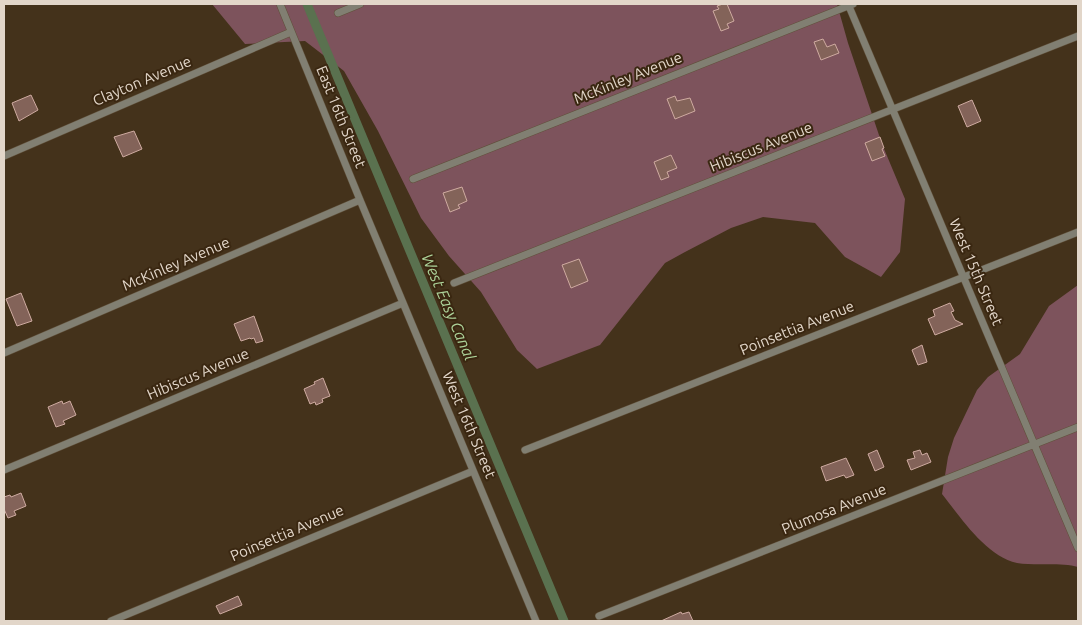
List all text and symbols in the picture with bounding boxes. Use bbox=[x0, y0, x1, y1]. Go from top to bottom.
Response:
street label: McKinley Avenue bbox=[571, 48, 684, 107]
street label: Clayton Avenue bbox=[90, 52, 194, 109]
street label: East 16th Street bbox=[313, 63, 370, 170]
street label: Hibiscus Avenue bbox=[707, 118, 815, 175]
street label: West 15th Street bbox=[946, 216, 1007, 328]
street label: McKinley Avenue bbox=[120, 233, 232, 294]
water label: West Easy Canal bbox=[418, 251, 480, 364]
street label: Poinsettia Avenue bbox=[737, 297, 856, 358]
street label: Hibiscus Avenue bbox=[144, 344, 251, 403]
street label: West 16th Street bbox=[439, 369, 500, 481]
street label: Plumosa Avenue bbox=[779, 480, 889, 537]
street label: Poinsettia Avenue bbox=[227, 501, 346, 564]

